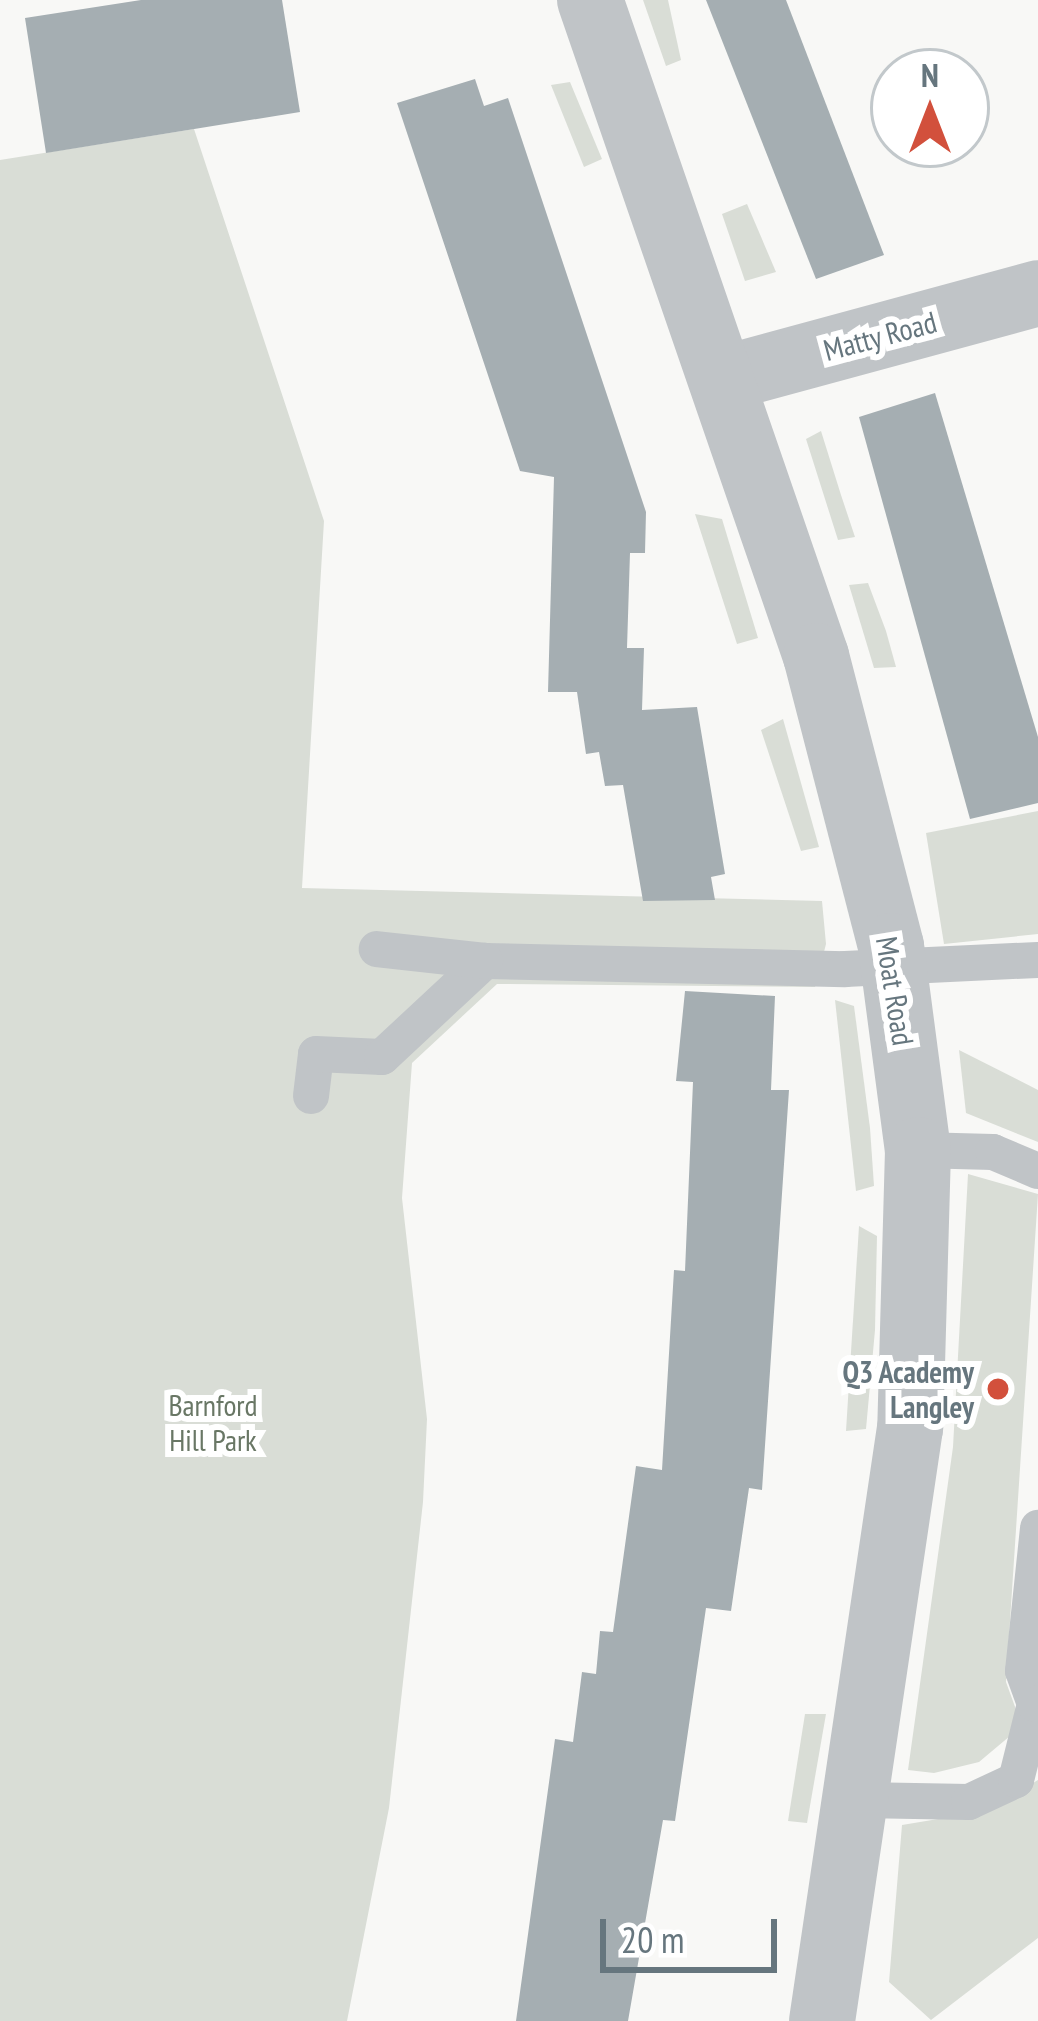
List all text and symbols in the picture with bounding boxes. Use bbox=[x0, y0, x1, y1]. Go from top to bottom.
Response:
north arrow bbox=[870, 48, 990, 168]
text: N bbox=[921, 53, 939, 96]
street label: Matty Road bbox=[819, 304, 941, 368]
street label: Moat Road bbox=[869, 934, 921, 1048]
place label: Q3 Academy Langley bbox=[841, 1354, 974, 1424]
marker: Q3 Academy Langley bbox=[985, 1376, 1011, 1402]
park label: Barnford Hill Park bbox=[168, 1387, 258, 1458]
scale bar bbox=[606, 1895, 783, 1969]
text: 20 m bbox=[621, 1916, 684, 1963]

